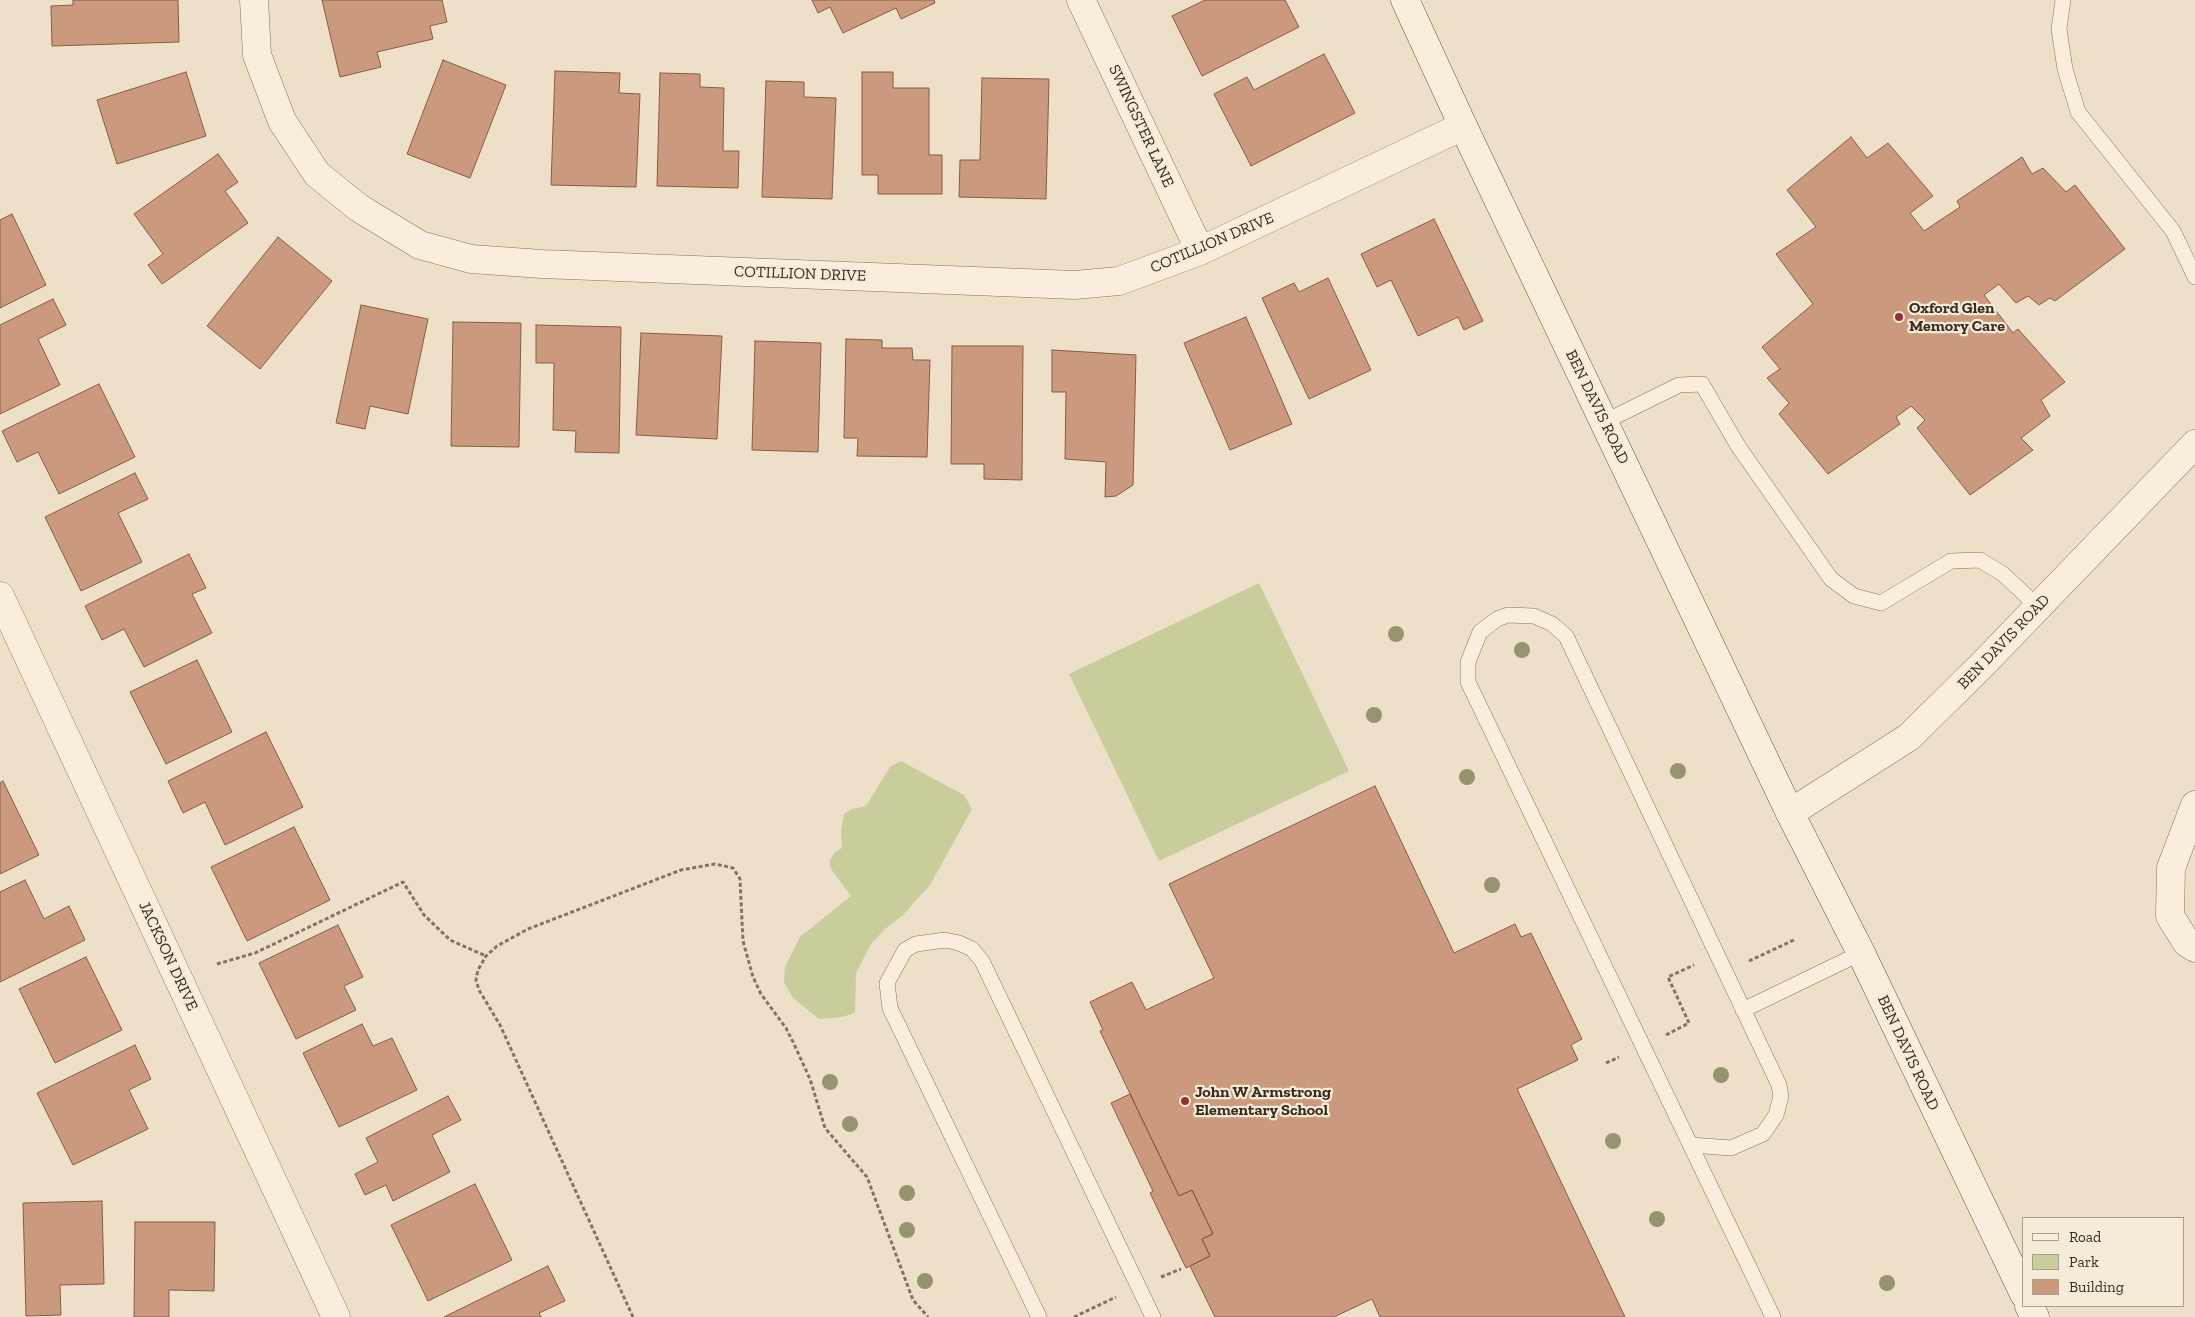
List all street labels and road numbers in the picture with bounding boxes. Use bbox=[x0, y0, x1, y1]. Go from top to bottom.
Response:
street label: SWINGSTER LANE bbox=[1104, 62, 1178, 190]
street label: COTILLION DRIVE bbox=[1147, 208, 1277, 278]
street label: COTILLION DRIVE bbox=[734, 262, 866, 286]
street label: BEN DAVIS ROAD bbox=[1561, 347, 1633, 467]
street label: BEN DAVIS ROAD bbox=[1954, 590, 2054, 694]
street label: JACKSON DRIVE bbox=[134, 898, 202, 1014]
street label: BEN DAVIS ROAD bbox=[1873, 992, 1943, 1114]

